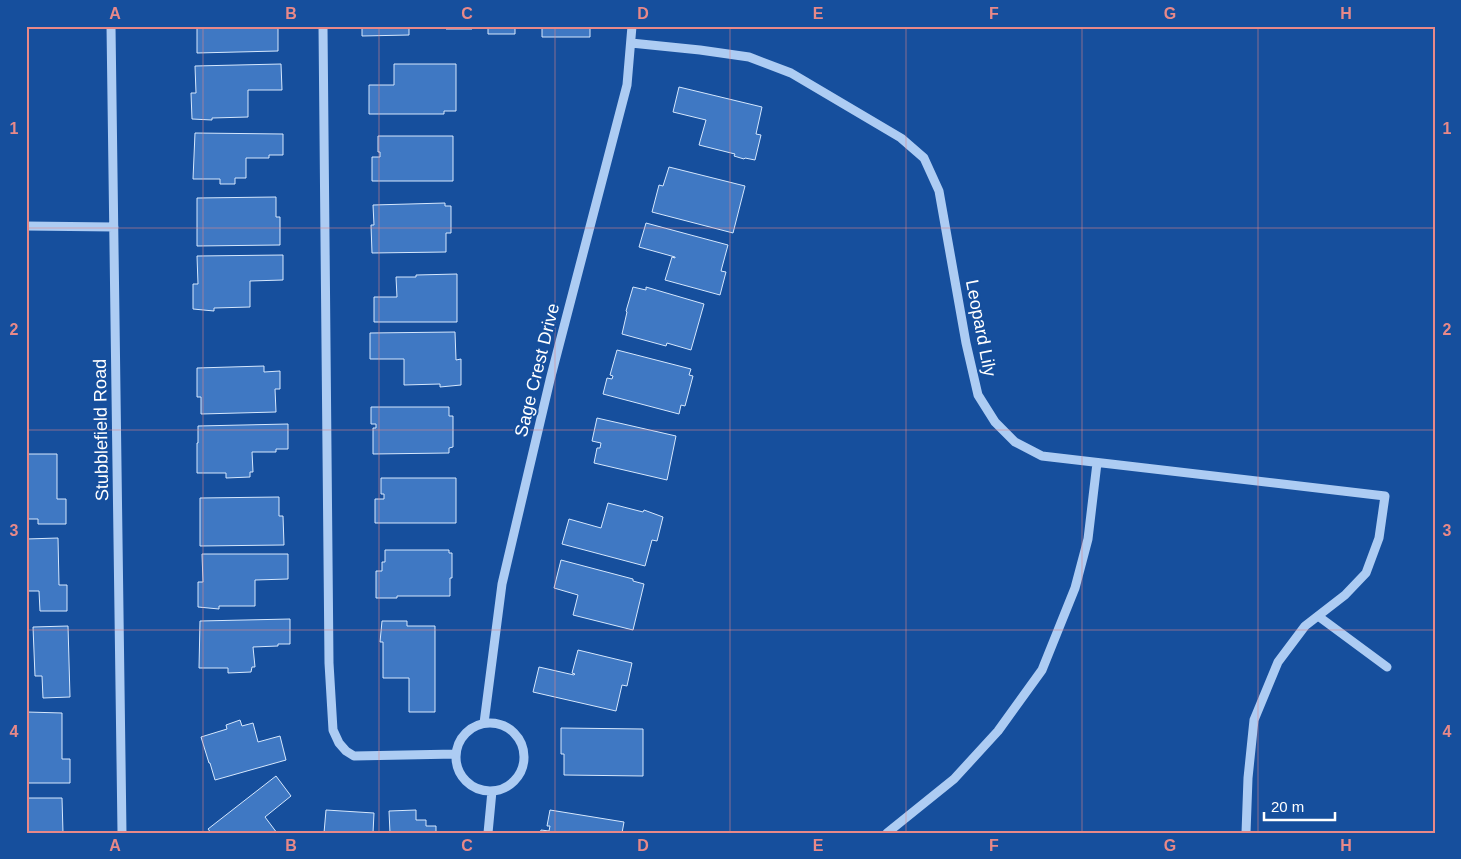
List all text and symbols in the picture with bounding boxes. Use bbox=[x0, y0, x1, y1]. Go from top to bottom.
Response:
text: A bbox=[109, 5, 121, 22]
text: B bbox=[285, 5, 297, 22]
text: C bbox=[461, 5, 473, 22]
text: D bbox=[637, 5, 649, 22]
text: E bbox=[813, 5, 824, 22]
text: F bbox=[989, 5, 999, 22]
text: G bbox=[1164, 5, 1176, 22]
text: H bbox=[1340, 5, 1352, 22]
text: 1 bbox=[10, 120, 19, 137]
text: 1 bbox=[1443, 120, 1452, 137]
street label: Leopard Lily bbox=[962, 278, 1000, 378]
street label: Sage Crest Drive bbox=[511, 301, 563, 439]
text: 2 bbox=[10, 321, 19, 338]
text: 2 bbox=[1443, 321, 1452, 338]
street label: Stubblefield Road bbox=[90, 359, 112, 501]
text: 3 bbox=[10, 522, 19, 539]
text: 3 bbox=[1443, 522, 1452, 539]
text: 4 bbox=[10, 723, 19, 740]
text: 4 bbox=[1443, 723, 1452, 740]
scale bar bbox=[1264, 789, 1335, 821]
text: 20 m bbox=[1271, 798, 1304, 815]
text: A bbox=[109, 837, 121, 854]
text: B bbox=[285, 837, 297, 854]
text: C bbox=[461, 837, 473, 854]
text: D bbox=[637, 837, 649, 854]
text: E bbox=[813, 837, 824, 854]
text: F bbox=[989, 837, 999, 854]
text: G bbox=[1164, 837, 1176, 854]
text: H bbox=[1340, 837, 1352, 854]

